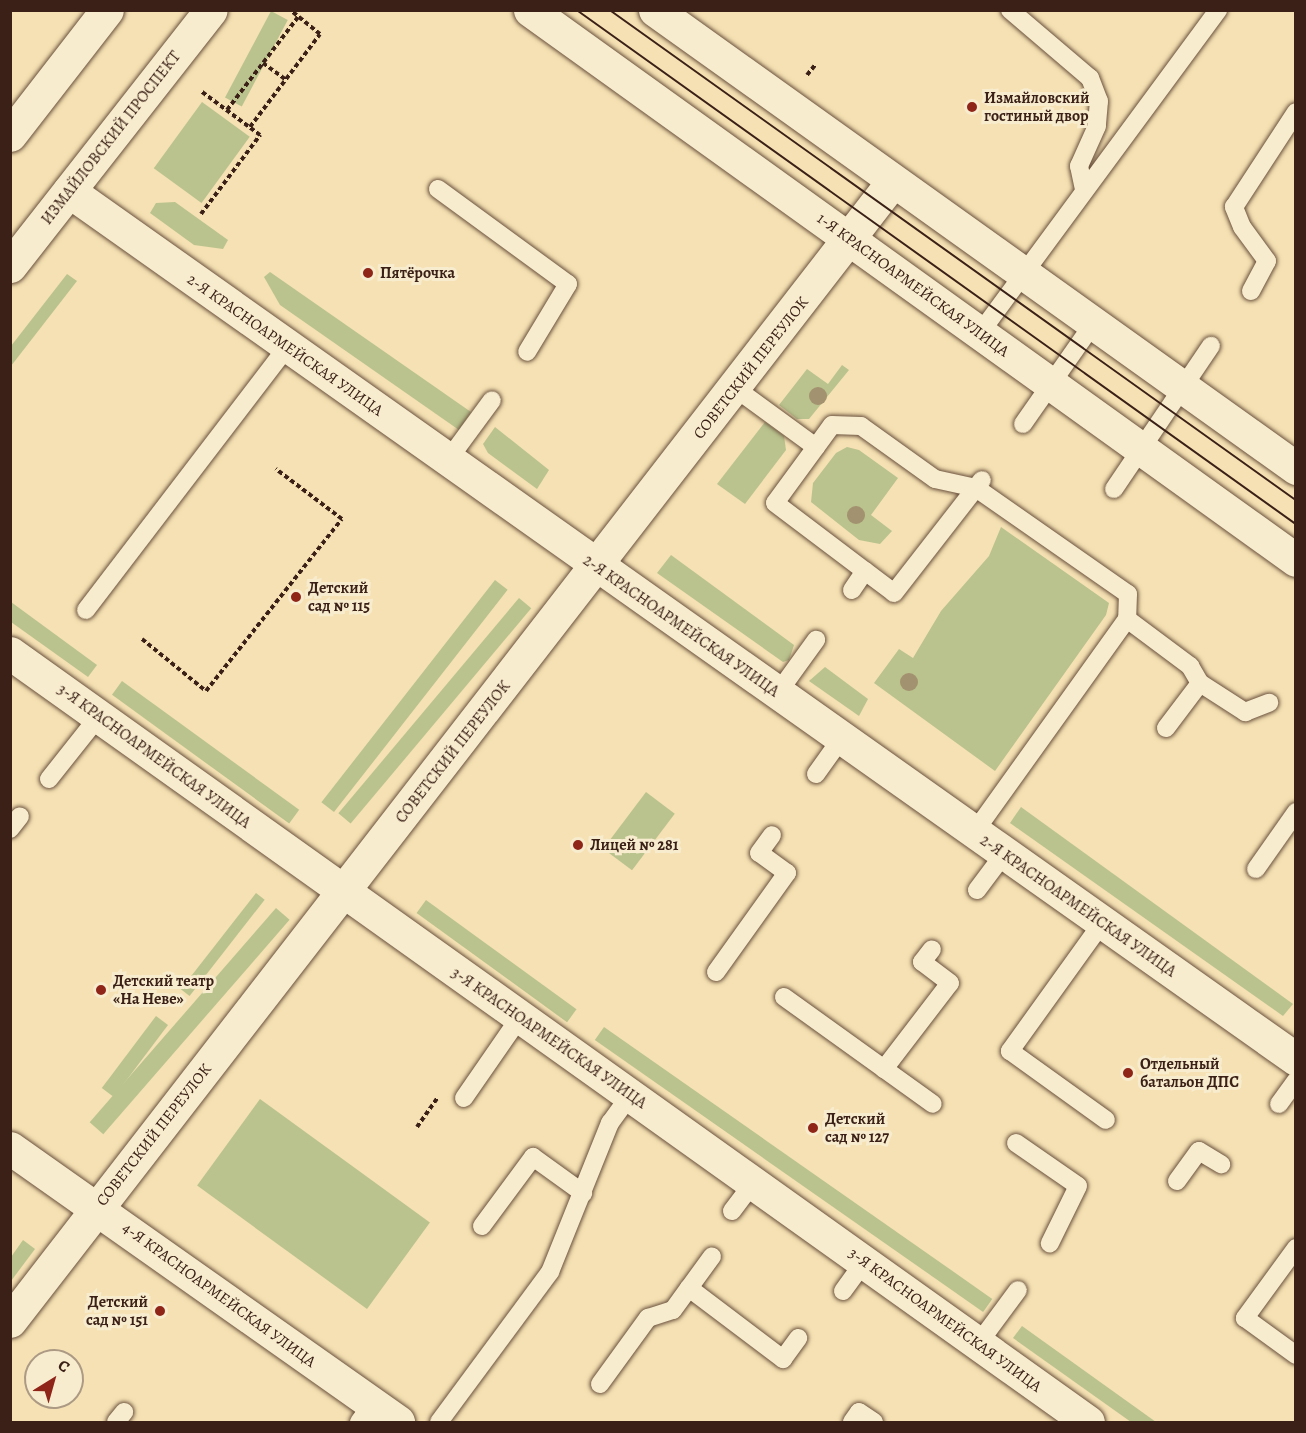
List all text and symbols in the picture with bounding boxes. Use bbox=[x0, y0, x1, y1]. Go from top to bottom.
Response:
street label: ИЗМАЙЛОВСКИЙ ПРОСПЕКТ bbox=[37, 47, 185, 229]
place label: Измайловский гостиный двор bbox=[984, 88, 1090, 126]
marker: Измайловский гостиный двор bbox=[965, 100, 979, 114]
street label: 1-Я КРАСНОАРМЕЙСКАЯ УЛИЦА bbox=[813, 209, 1013, 361]
place label: Пятёрочка bbox=[380, 263, 455, 283]
marker: Пятёрочка bbox=[361, 266, 375, 280]
street label: 2-Я КРАСНОАРМЕЙСКАЯ УЛИЦА bbox=[183, 270, 387, 420]
street label: СОВЕТСКИЙ ПЕРЕУЛОК bbox=[689, 293, 813, 443]
street label: 2-Я КРАСНОАРМЕЙСКАЯ УЛИЦА bbox=[579, 551, 783, 701]
place label: Детский сад № 115 bbox=[308, 578, 370, 616]
marker: Детский сад № 115 bbox=[289, 590, 303, 604]
street label: СОВЕТСКИЙ ПЕРЕУЛОК bbox=[391, 677, 515, 827]
street label: 3-Я КРАСНОАРМЕЙСКАЯ УЛИЦА bbox=[54, 680, 254, 832]
street label: 2-Я КРАСНОАРМЕЙСКАЯ УЛИЦА bbox=[976, 831, 1180, 981]
place label: Лицей № 281 bbox=[590, 835, 678, 855]
marker: Лицей № 281 bbox=[571, 838, 585, 852]
street label: 3-Я КРАСНОАРМЕЙСКАЯ УЛИЦА bbox=[448, 963, 650, 1113]
place label: Детский театр «На Неве» bbox=[113, 971, 214, 1009]
marker: Детский театр «На Неве» bbox=[94, 983, 108, 997]
place label: Отдельный батальон ДПС bbox=[1140, 1054, 1239, 1092]
street label: СОВЕТСКИЙ ПЕРЕУЛОК bbox=[92, 1060, 216, 1210]
marker: Отдельный батальон ДПС bbox=[1121, 1066, 1135, 1080]
place label: Детский сад № 127 bbox=[825, 1109, 889, 1147]
marker: Детский сад № 127 bbox=[806, 1121, 820, 1135]
street label: 4-Я КРАСНОАРМЕЙСКАЯ УЛИЦА bbox=[119, 1218, 319, 1372]
street label: 3-Я КРАСНОАРМЕЙСКАЯ УЛИЦА bbox=[845, 1244, 1045, 1396]
place label: Детский сад № 151 bbox=[86, 1292, 148, 1330]
marker: Детский сад № 151 bbox=[153, 1304, 167, 1318]
north arrow bbox=[24, 1349, 84, 1409]
text: С bbox=[53, 1354, 74, 1378]

